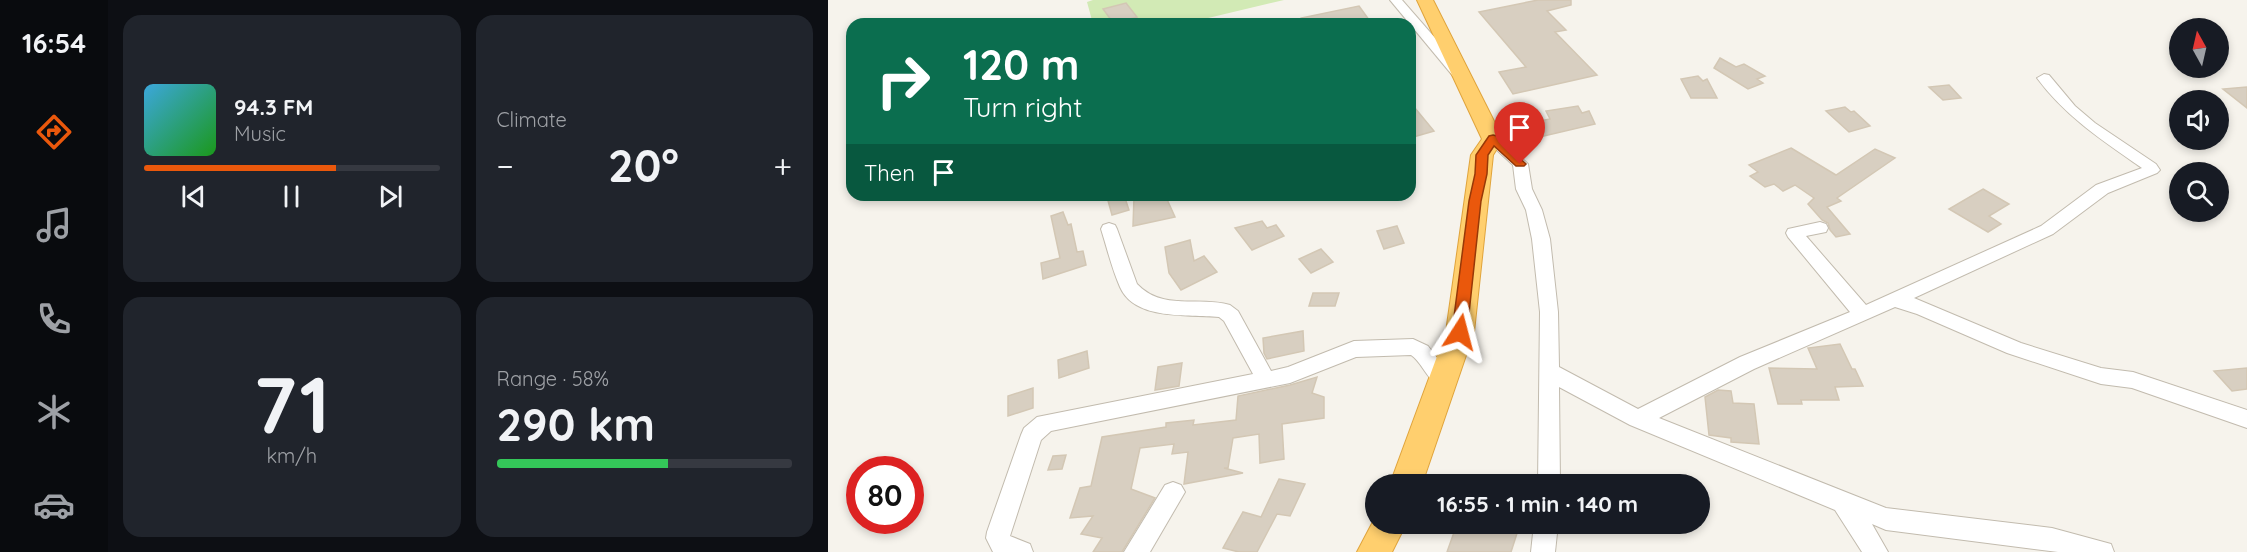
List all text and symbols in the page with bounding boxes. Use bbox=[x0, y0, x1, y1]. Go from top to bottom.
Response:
north arrow bbox=[2169, 18, 2229, 78]
map controls bbox=[2169, 18, 2229, 222]
text: 16:54 bbox=[22, 26, 86, 60]
text: 120 m bbox=[963, 38, 1080, 91]
icon: right bbox=[864, 42, 942, 120]
text: Turn right bbox=[963, 90, 1082, 124]
button: sound bbox=[2169, 90, 2229, 150]
text: 94.3 FM bbox=[234, 93, 313, 121]
pin bbox=[1494, 102, 1545, 164]
text: Climate bbox=[497, 107, 567, 132]
icon: directions bbox=[33, 111, 75, 153]
icon: arrive bbox=[1503, 111, 1536, 144]
text: Music bbox=[234, 121, 286, 146]
text: 20° bbox=[608, 137, 679, 193]
text: − bbox=[497, 145, 514, 186]
text: + bbox=[773, 145, 792, 186]
icon: arrive bbox=[927, 156, 960, 189]
text: Then bbox=[864, 159, 915, 187]
button: search bbox=[2169, 162, 2229, 222]
icon: previous bbox=[177, 180, 210, 213]
icon: pause bbox=[275, 180, 308, 213]
icon: next bbox=[374, 180, 407, 213]
icon: music bbox=[33, 204, 75, 246]
icon: phone bbox=[33, 298, 75, 340]
position arrow bbox=[1428, 300, 1492, 364]
text: 71 bbox=[254, 355, 330, 453]
text: Range · 58% bbox=[497, 366, 609, 391]
icon: climate bbox=[33, 391, 75, 433]
text: 290 km bbox=[497, 396, 655, 452]
text: km/h bbox=[266, 443, 317, 468]
speed limit sign: 80 bbox=[846, 456, 924, 534]
icon: car bbox=[33, 484, 75, 526]
text: 16:55 · 1 min · 140 m bbox=[1437, 490, 1638, 518]

